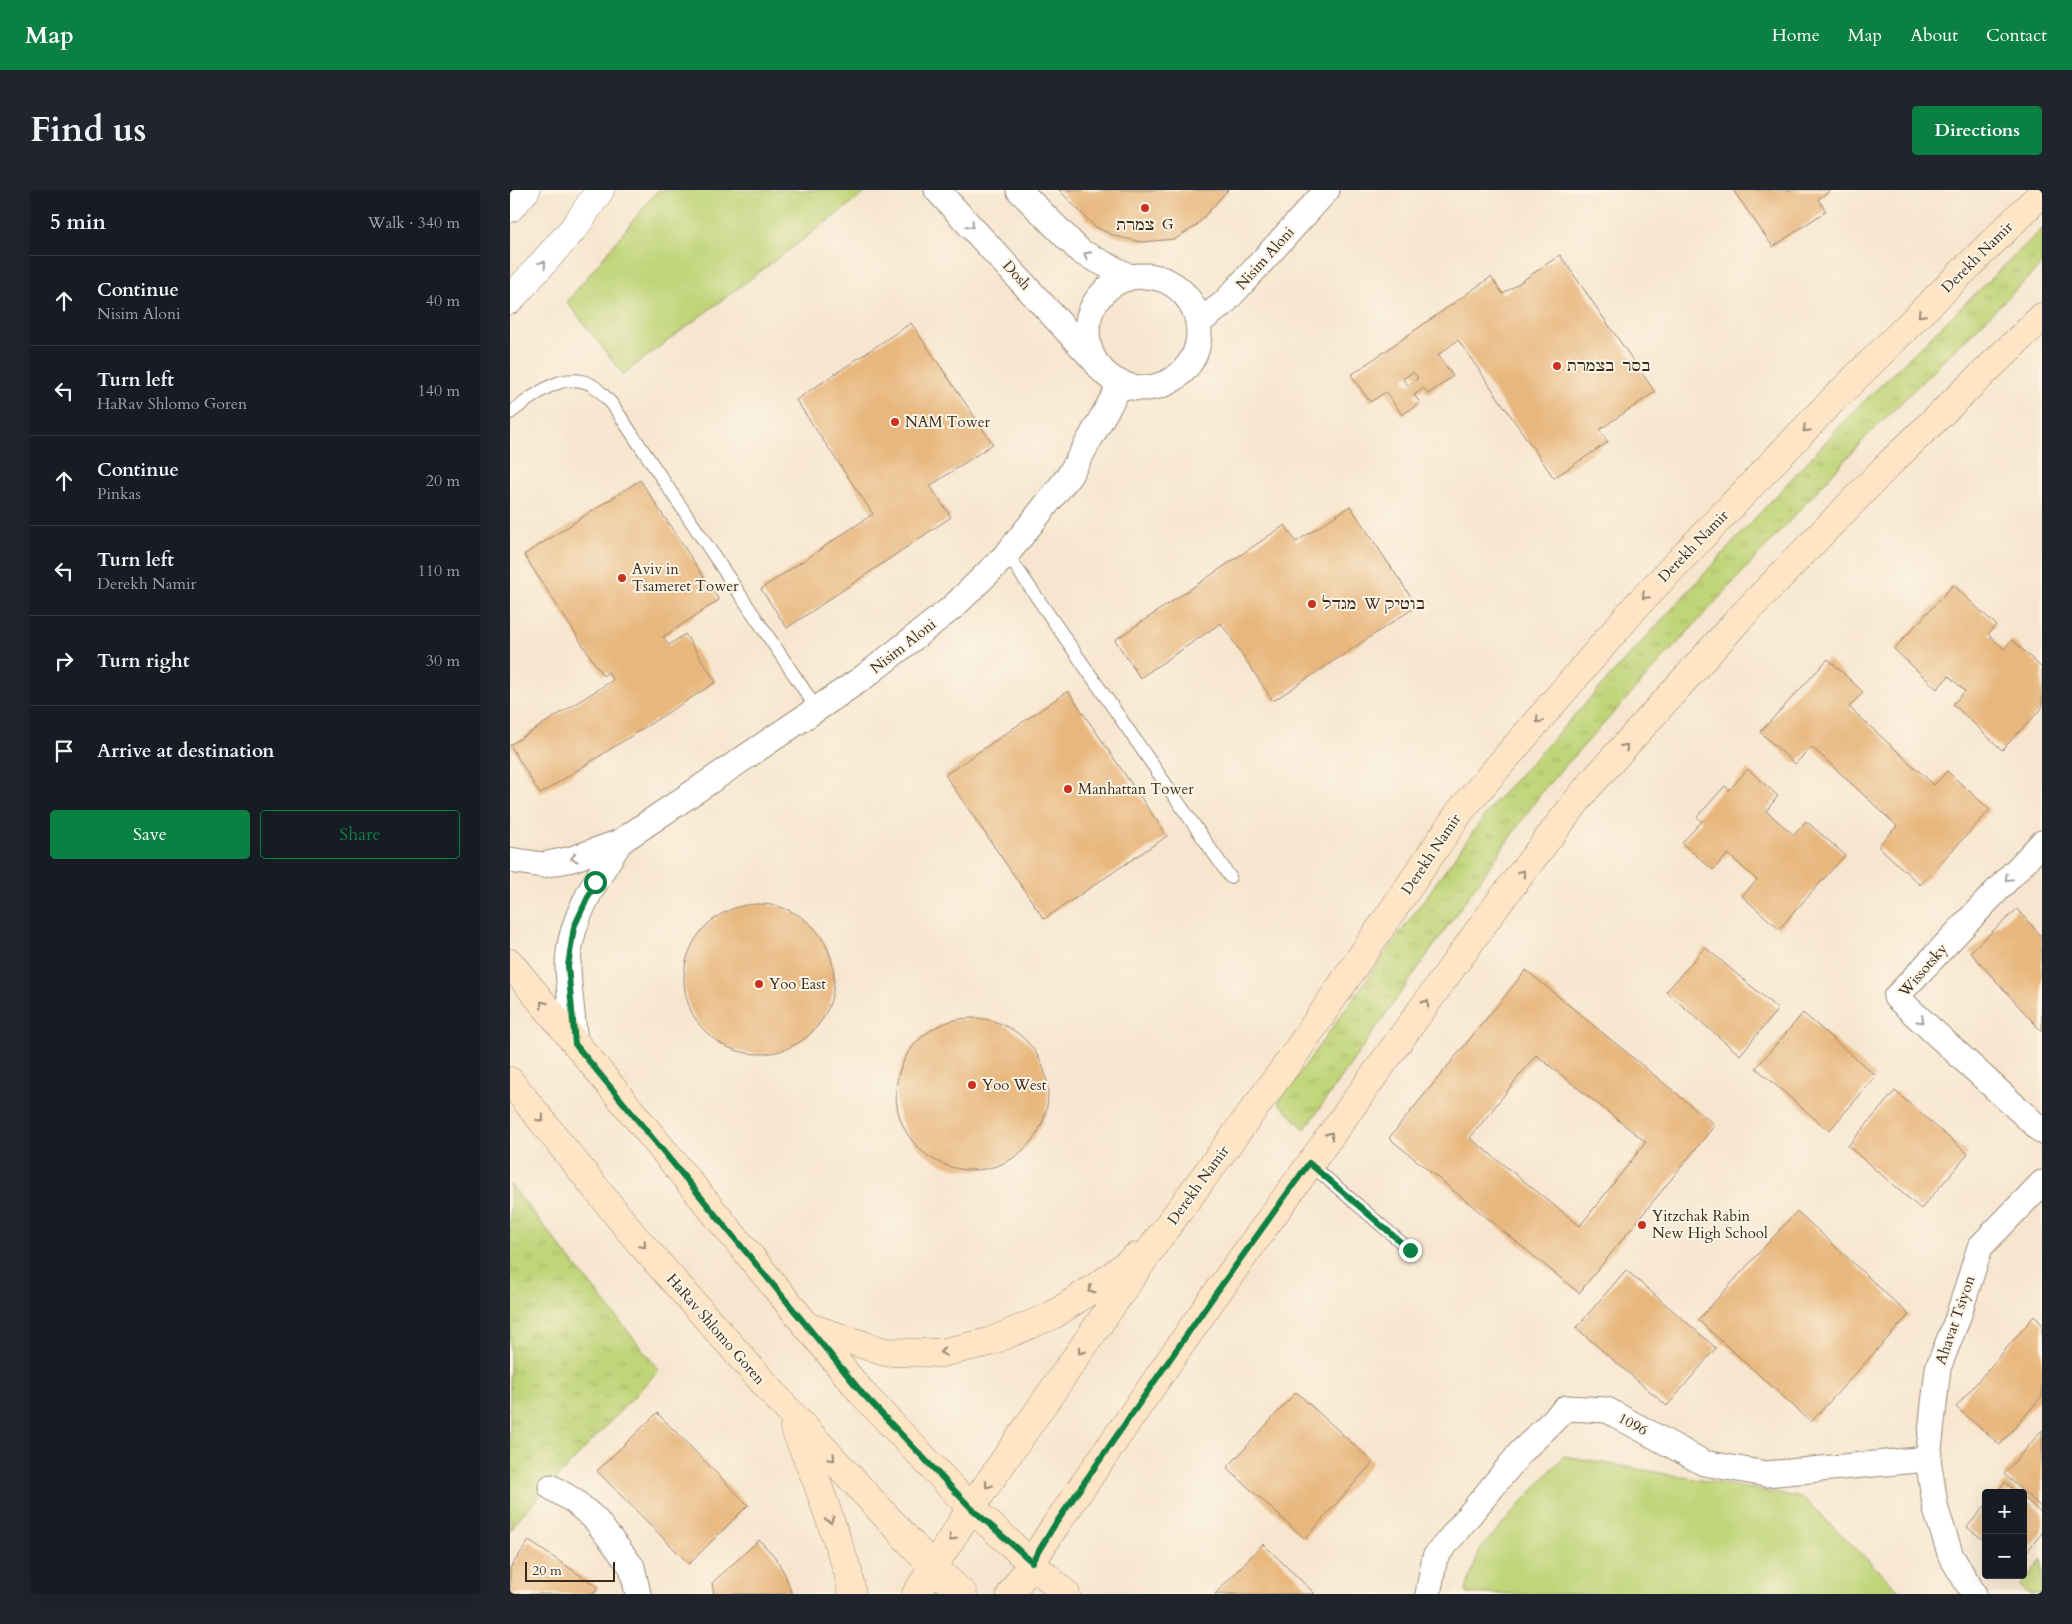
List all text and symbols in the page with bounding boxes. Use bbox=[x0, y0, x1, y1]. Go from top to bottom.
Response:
text: Map bbox=[25, 19, 74, 52]
text: Home bbox=[1772, 23, 1820, 48]
text: Map bbox=[1848, 23, 1882, 48]
text: About bbox=[1910, 23, 1958, 48]
text: Contact bbox=[1986, 23, 2047, 48]
text: Find us bbox=[30, 106, 146, 154]
button: Directions bbox=[1912, 106, 2042, 155]
marker: צמרת G bbox=[1139, 202, 1151, 214]
text: 5 min bbox=[50, 208, 106, 237]
text: Walk · 340 m bbox=[368, 212, 460, 234]
place label: צמרת G bbox=[1116, 215, 1174, 235]
street label: Derekh Namir bbox=[1937, 217, 2017, 297]
one-way arrow bbox=[965, 220, 974, 229]
street label: Nisim Aloni bbox=[1231, 222, 1299, 294]
one-way arrow bbox=[1083, 251, 1092, 261]
street label: Dosh bbox=[998, 256, 1036, 295]
one-way arrow bbox=[537, 260, 546, 269]
text: Continue bbox=[97, 277, 179, 303]
icon: ahead bbox=[50, 287, 78, 315]
text: 40 m bbox=[426, 290, 460, 312]
text: Nisim Aloni bbox=[97, 303, 181, 325]
one-way arrow bbox=[1917, 308, 1926, 317]
place label: בסר בצמרת bbox=[1567, 356, 1651, 376]
marker: בסר בצמרת bbox=[1551, 360, 1563, 372]
text: Turn left bbox=[97, 367, 174, 393]
icon: left bbox=[50, 377, 78, 405]
text: 140 m bbox=[418, 380, 460, 402]
text: HaRav Shlomo Goren bbox=[97, 393, 247, 415]
place label: NAM Tower bbox=[905, 412, 991, 432]
marker: NAM Tower bbox=[889, 416, 901, 428]
one-way arrow bbox=[1803, 423, 1812, 432]
text: Continue bbox=[97, 457, 179, 483]
icon: ahead bbox=[50, 467, 78, 495]
text: 20 m bbox=[426, 470, 460, 492]
text: Pinkas bbox=[97, 483, 141, 505]
street label: Derekh Namir bbox=[1653, 505, 1733, 586]
text: Turn left bbox=[97, 547, 174, 573]
icon: left bbox=[50, 557, 78, 585]
place label: Aviv in Tsameret Tower bbox=[632, 559, 739, 596]
text: 110 m bbox=[418, 560, 460, 582]
marker: Aviv in Tsameret Tower bbox=[616, 572, 628, 584]
text: Derekh Namir bbox=[97, 573, 196, 595]
one-way arrow bbox=[1642, 591, 1651, 600]
place label: מגדל W בוטיק bbox=[1322, 594, 1425, 614]
marker: מגדל W בוטיק bbox=[1306, 598, 1318, 610]
street label: Nisim Aloni bbox=[866, 614, 940, 678]
icon: right bbox=[50, 647, 78, 675]
text: Turn right bbox=[97, 648, 189, 674]
text: 30 m bbox=[426, 650, 460, 672]
one-way arrow bbox=[1536, 714, 1545, 723]
icon: arrive bbox=[50, 737, 78, 765]
text: Arrive at destination bbox=[97, 738, 274, 764]
one-way arrow bbox=[1619, 743, 1628, 752]
place label: Manhattan Tower bbox=[1078, 779, 1194, 799]
marker: Manhattan Tower bbox=[1062, 783, 1074, 795]
street label: Derekh Namir bbox=[1397, 809, 1466, 898]
button: Save bbox=[50, 810, 250, 859]
button: Share bbox=[260, 810, 460, 859]
one-way arrow bbox=[570, 852, 579, 863]
one-way arrow bbox=[1517, 870, 1525, 879]
route start bbox=[584, 871, 607, 894]
one-way arrow bbox=[2005, 873, 2014, 882]
street label: Wissotsky bbox=[1894, 939, 1952, 1002]
place label: Yoo East bbox=[769, 974, 826, 994]
marker: Yoo East bbox=[753, 978, 765, 990]
one-way arrow bbox=[1420, 1000, 1429, 1009]
one-way arrow bbox=[541, 1001, 549, 1010]
one-way arrow bbox=[1915, 1014, 1924, 1023]
place label: Yoo West bbox=[982, 1075, 1047, 1095]
marker: Yoo West bbox=[966, 1079, 978, 1091]
one-way arrow bbox=[535, 1113, 543, 1122]
one-way arrow bbox=[1324, 1131, 1333, 1141]
street label: Derekh Namir bbox=[1163, 1141, 1234, 1229]
place label: Yitzchak Rabin New High School bbox=[1652, 1206, 1768, 1243]
marker: Yitzchak Rabin New High School bbox=[1636, 1219, 1648, 1231]
route end bbox=[1399, 1239, 1422, 1262]
one-way arrow bbox=[637, 1240, 646, 1249]
street label: HaRav Shlomo Goren bbox=[662, 1269, 770, 1389]
street label: Ahavat Tsiyon bbox=[1930, 1272, 1980, 1367]
one-way arrow bbox=[1088, 1284, 1097, 1293]
one-way arrow bbox=[1078, 1345, 1087, 1355]
one-way arrow bbox=[939, 1346, 947, 1357]
street label: 1096 bbox=[1615, 1408, 1652, 1440]
one-way arrow bbox=[826, 1452, 835, 1461]
one-way arrow bbox=[985, 1479, 994, 1489]
map controls bbox=[1982, 1489, 2027, 1579]
button: + bbox=[1982, 1489, 2027, 1534]
one-way arrow bbox=[824, 1515, 834, 1523]
one-way arrow bbox=[949, 1532, 958, 1541]
button: − bbox=[1982, 1534, 2027, 1579]
scale bar bbox=[525, 1559, 615, 1582]
text: 20 m bbox=[532, 1561, 562, 1580]

